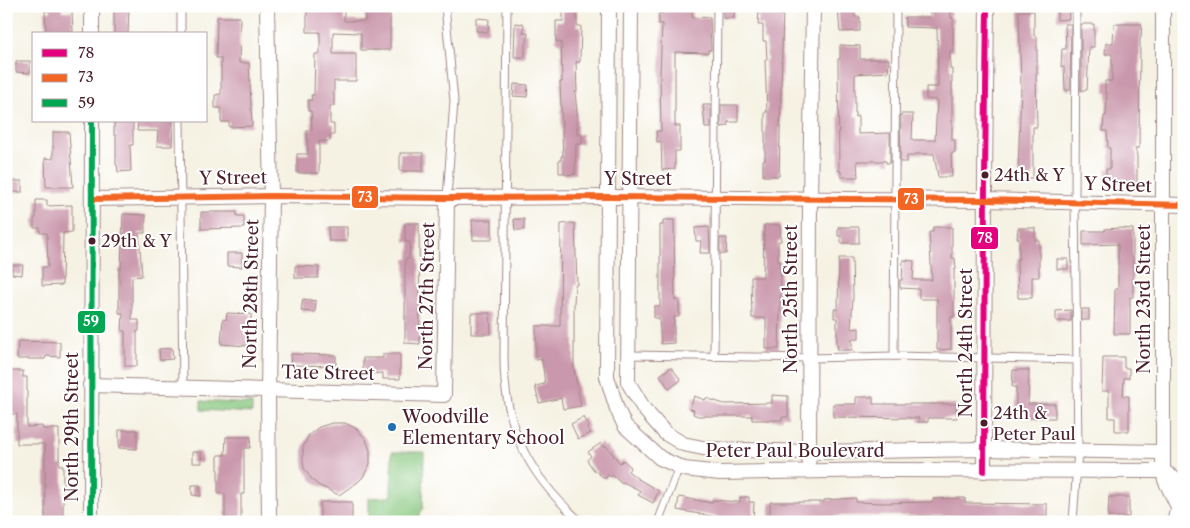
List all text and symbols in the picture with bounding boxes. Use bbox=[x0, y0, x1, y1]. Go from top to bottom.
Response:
legend bbox=[32, 32, 208, 122]
text: 78 bbox=[78, 43, 94, 62]
text: 73 bbox=[78, 67, 94, 86]
text: 59 bbox=[78, 93, 95, 112]
place label: 24th & Y bbox=[994, 165, 1065, 185]
street label: Y Street bbox=[198, 166, 268, 190]
street label: Y Street bbox=[603, 168, 673, 190]
marker: 24th & Y bbox=[980, 170, 990, 180]
street label: Y Street bbox=[1083, 173, 1153, 197]
line badge: 73 bbox=[351, 185, 379, 209]
line badge: 73 bbox=[897, 187, 925, 211]
text: 73 bbox=[357, 188, 373, 206]
text: 73 bbox=[903, 190, 919, 208]
street label: North 28th Street bbox=[239, 218, 263, 369]
street label: North 27th Street bbox=[415, 221, 439, 370]
street label: North 23rd Street bbox=[1133, 223, 1155, 374]
street label: North 25th Street bbox=[780, 224, 802, 374]
line badge: 78 bbox=[970, 226, 999, 250]
text: 78 bbox=[977, 229, 993, 247]
place label: 29th & Y bbox=[101, 231, 173, 251]
marker: 29th & Y bbox=[87, 236, 97, 246]
street label: North 24th Street bbox=[955, 268, 977, 418]
line badge: 59 bbox=[77, 310, 106, 334]
text: 59 bbox=[83, 312, 99, 330]
street label: North 29th Street bbox=[61, 351, 83, 502]
street label: Tate Street bbox=[281, 361, 376, 385]
place label: 24th & Peter Paul bbox=[993, 403, 1076, 444]
place label: Woodville Elementary School bbox=[401, 406, 565, 449]
marker: 24th & Peter Paul bbox=[979, 418, 989, 428]
marker: Woodville Elementary School bbox=[386, 421, 398, 433]
street label: Peter Paul Boulevard bbox=[705, 440, 885, 462]

